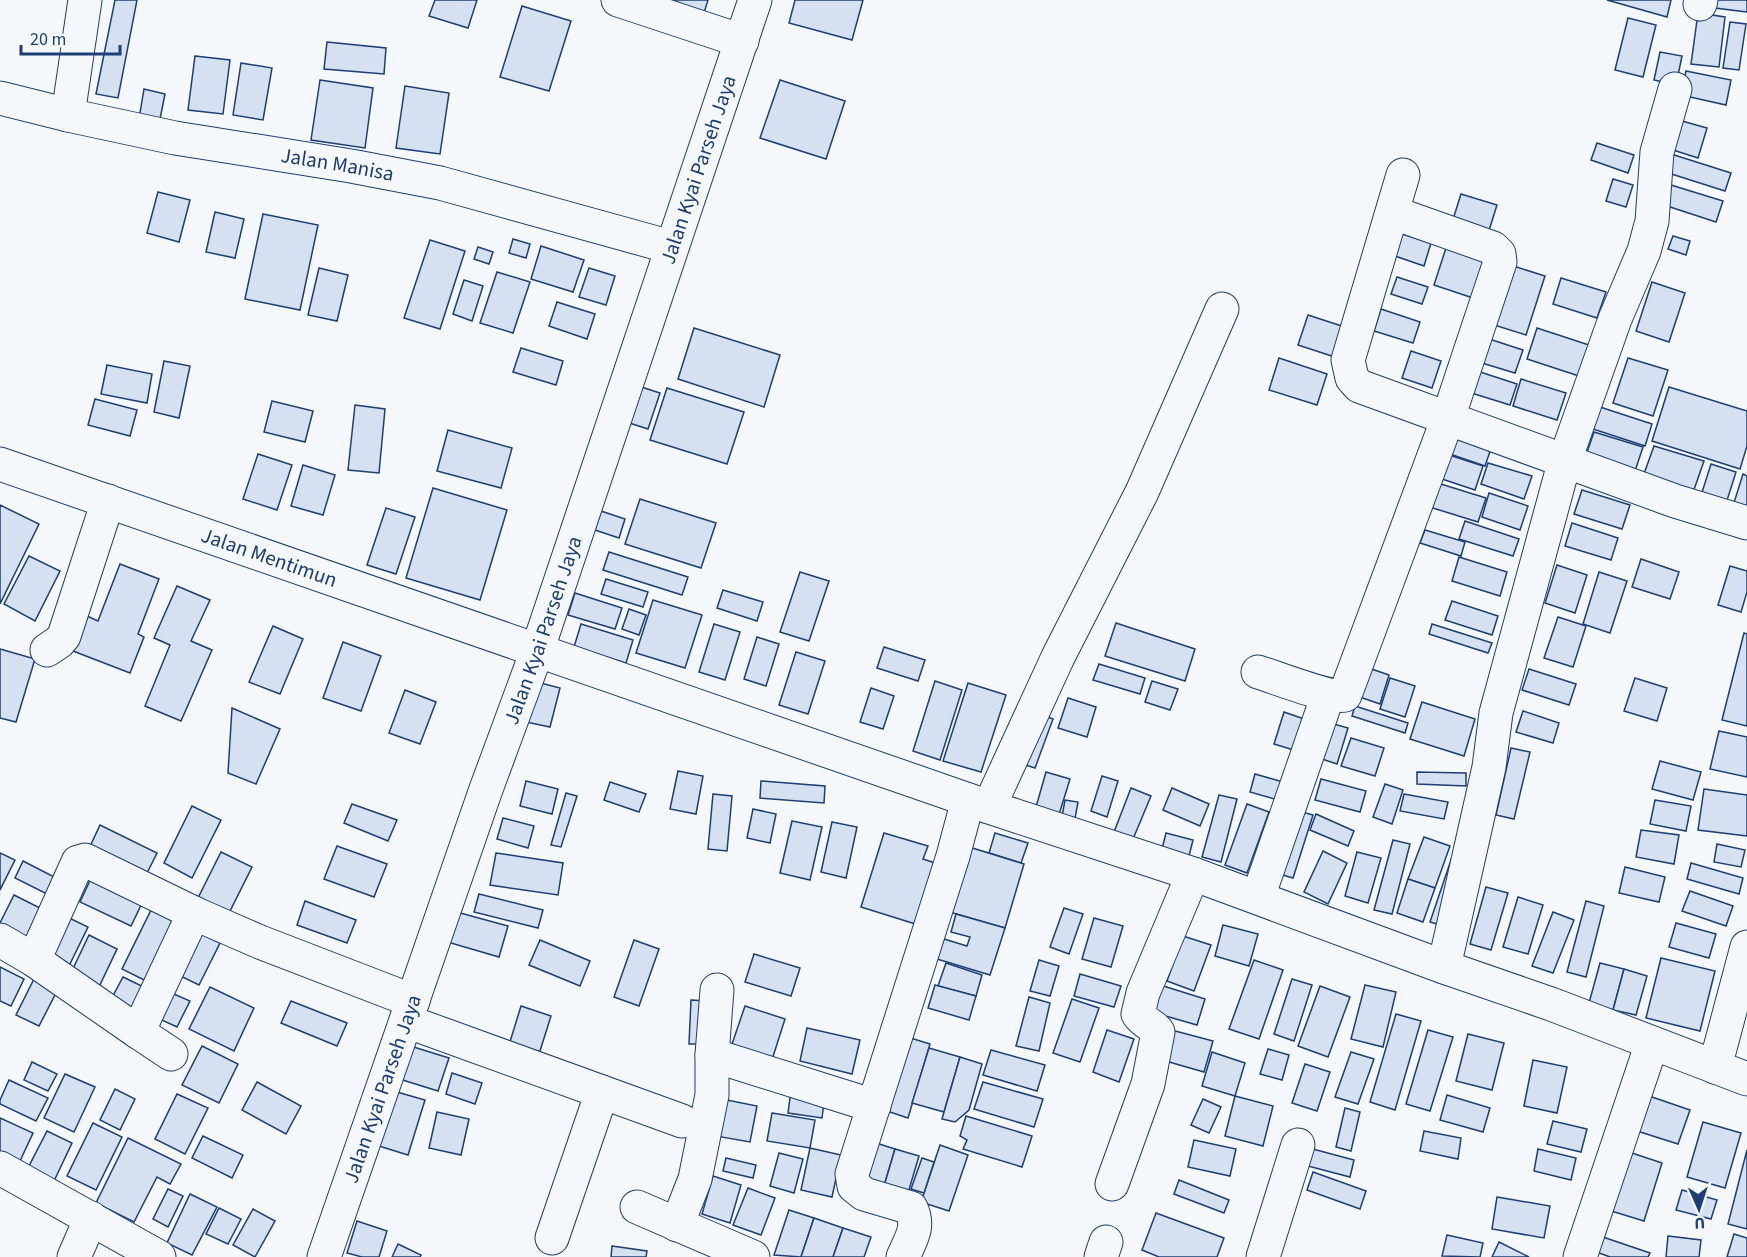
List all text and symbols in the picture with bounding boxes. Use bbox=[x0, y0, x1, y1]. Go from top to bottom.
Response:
scale bar bbox=[21, 18, 120, 56]
text: 20 m bbox=[30, 27, 66, 52]
street label: Jalan Kyai Parseh Jaya bbox=[653, 71, 744, 268]
street label: Jalan Manisa bbox=[279, 140, 396, 189]
street label: Jalan Mentimun bbox=[197, 520, 341, 595]
street label: Jalan Kyai Parseh Jaya bbox=[496, 532, 589, 729]
street label: Jalan Kyai Parseh Jaya bbox=[336, 990, 429, 1187]
north arrow bbox=[1669, 1179, 1729, 1239]
text: U bbox=[1694, 1212, 1706, 1234]

